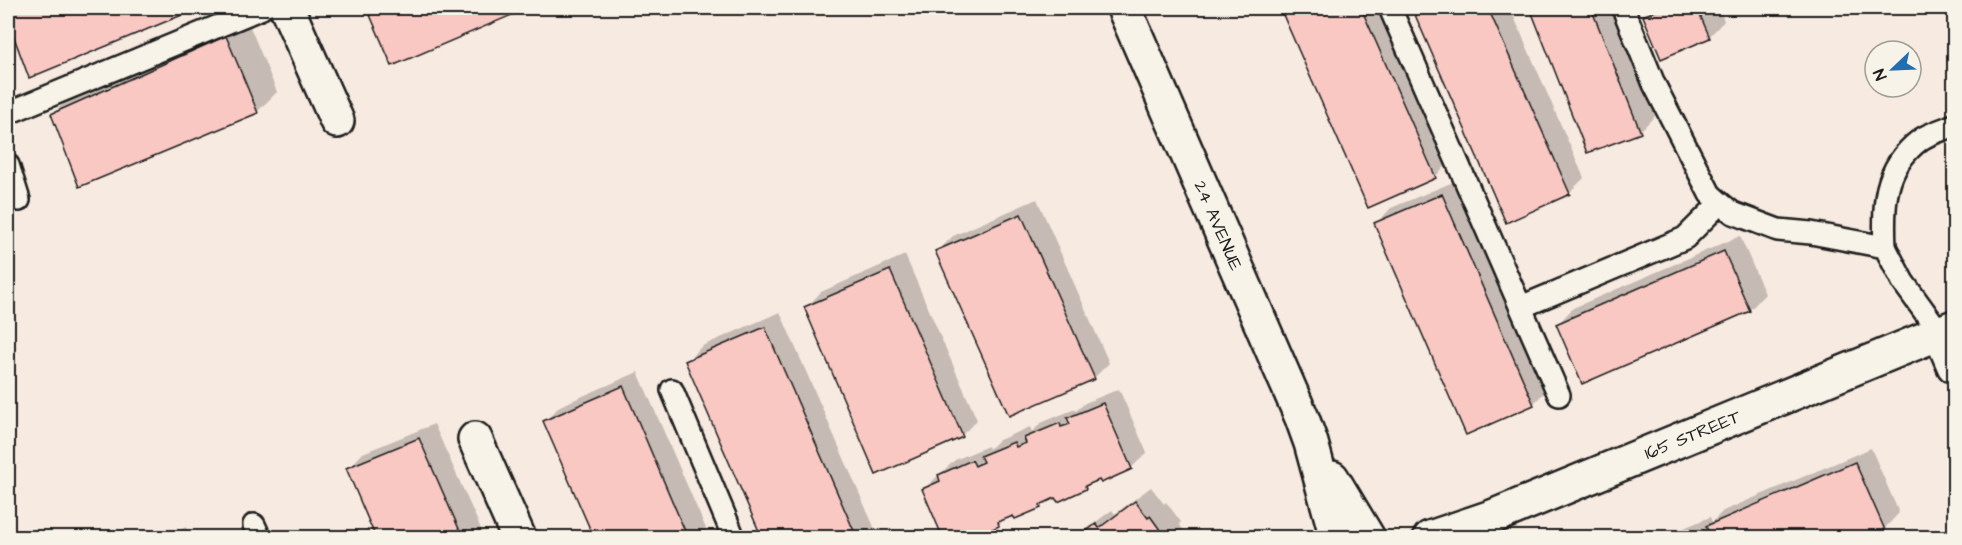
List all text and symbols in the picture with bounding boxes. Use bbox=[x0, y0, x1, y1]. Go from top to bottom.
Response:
north arrow bbox=[1863, 39, 1923, 99]
text: N bbox=[1868, 66, 1892, 83]
street label: 24 AVENUE bbox=[1187, 177, 1249, 275]
street label: 165 STREET bbox=[1641, 404, 1745, 466]

